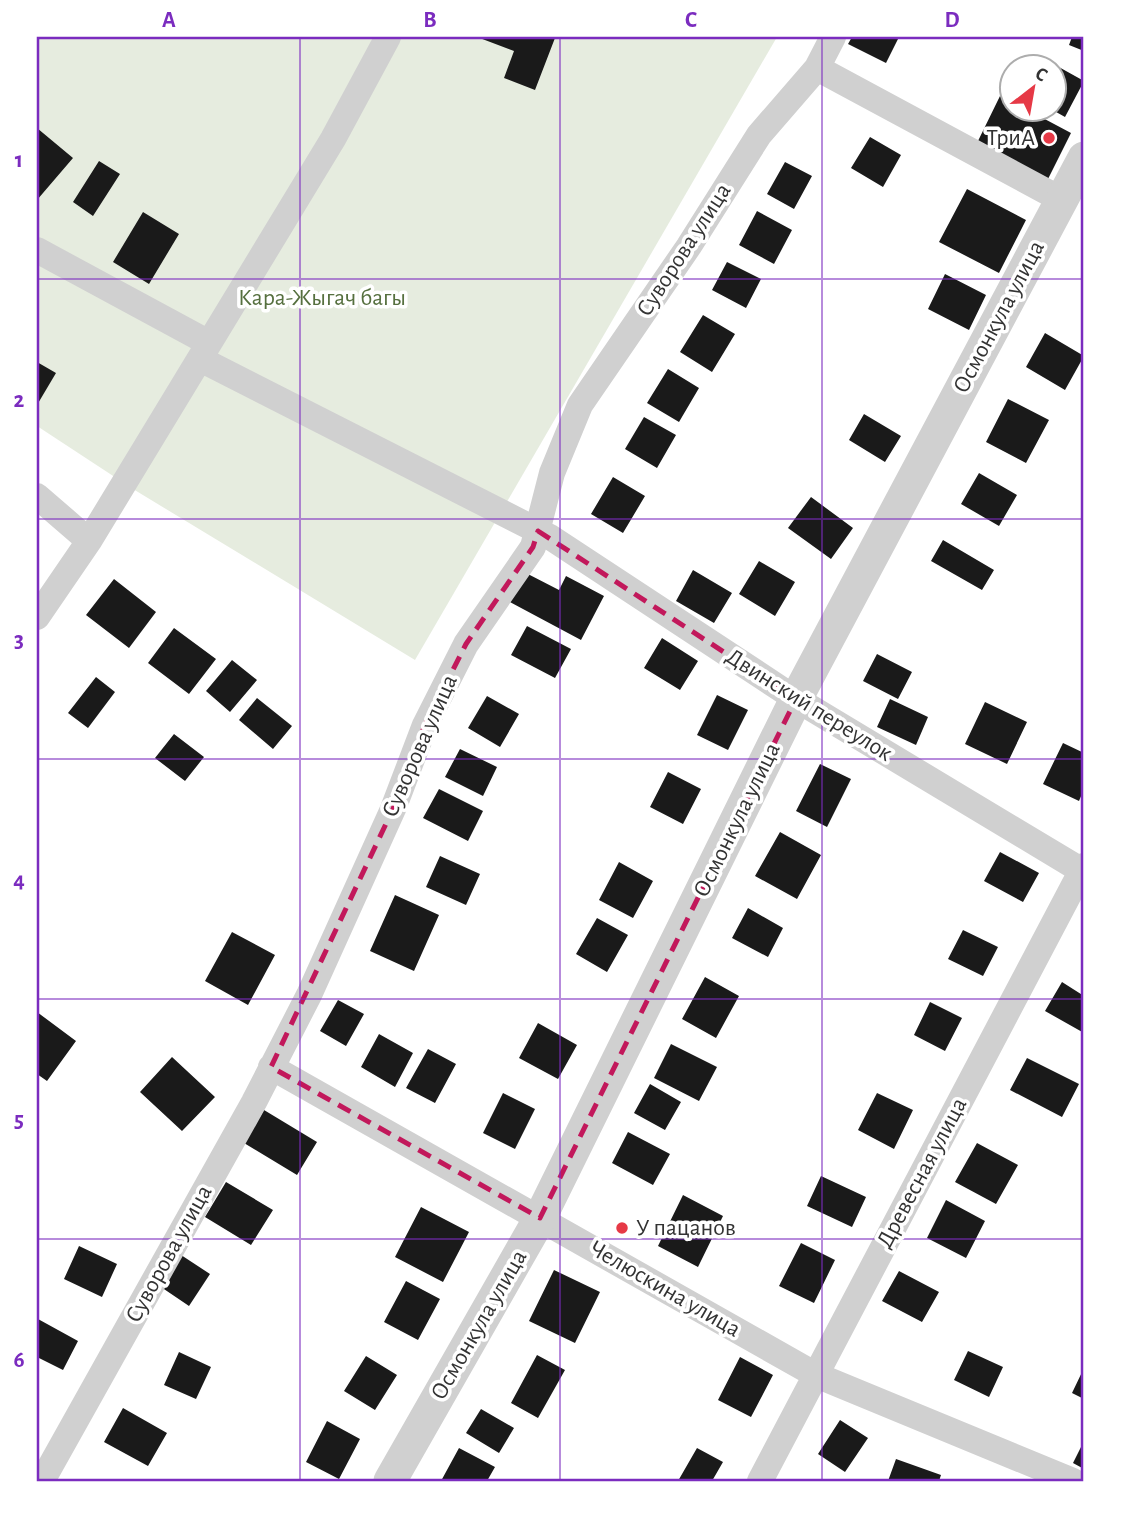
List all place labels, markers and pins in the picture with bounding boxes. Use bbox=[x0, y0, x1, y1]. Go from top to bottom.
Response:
place label: ТриА bbox=[986, 126, 1035, 150]
marker: ТриА bbox=[1041, 130, 1057, 146]
place label: У пацанов bbox=[636, 1216, 736, 1240]
marker: У пацанов bbox=[614, 1220, 630, 1236]

